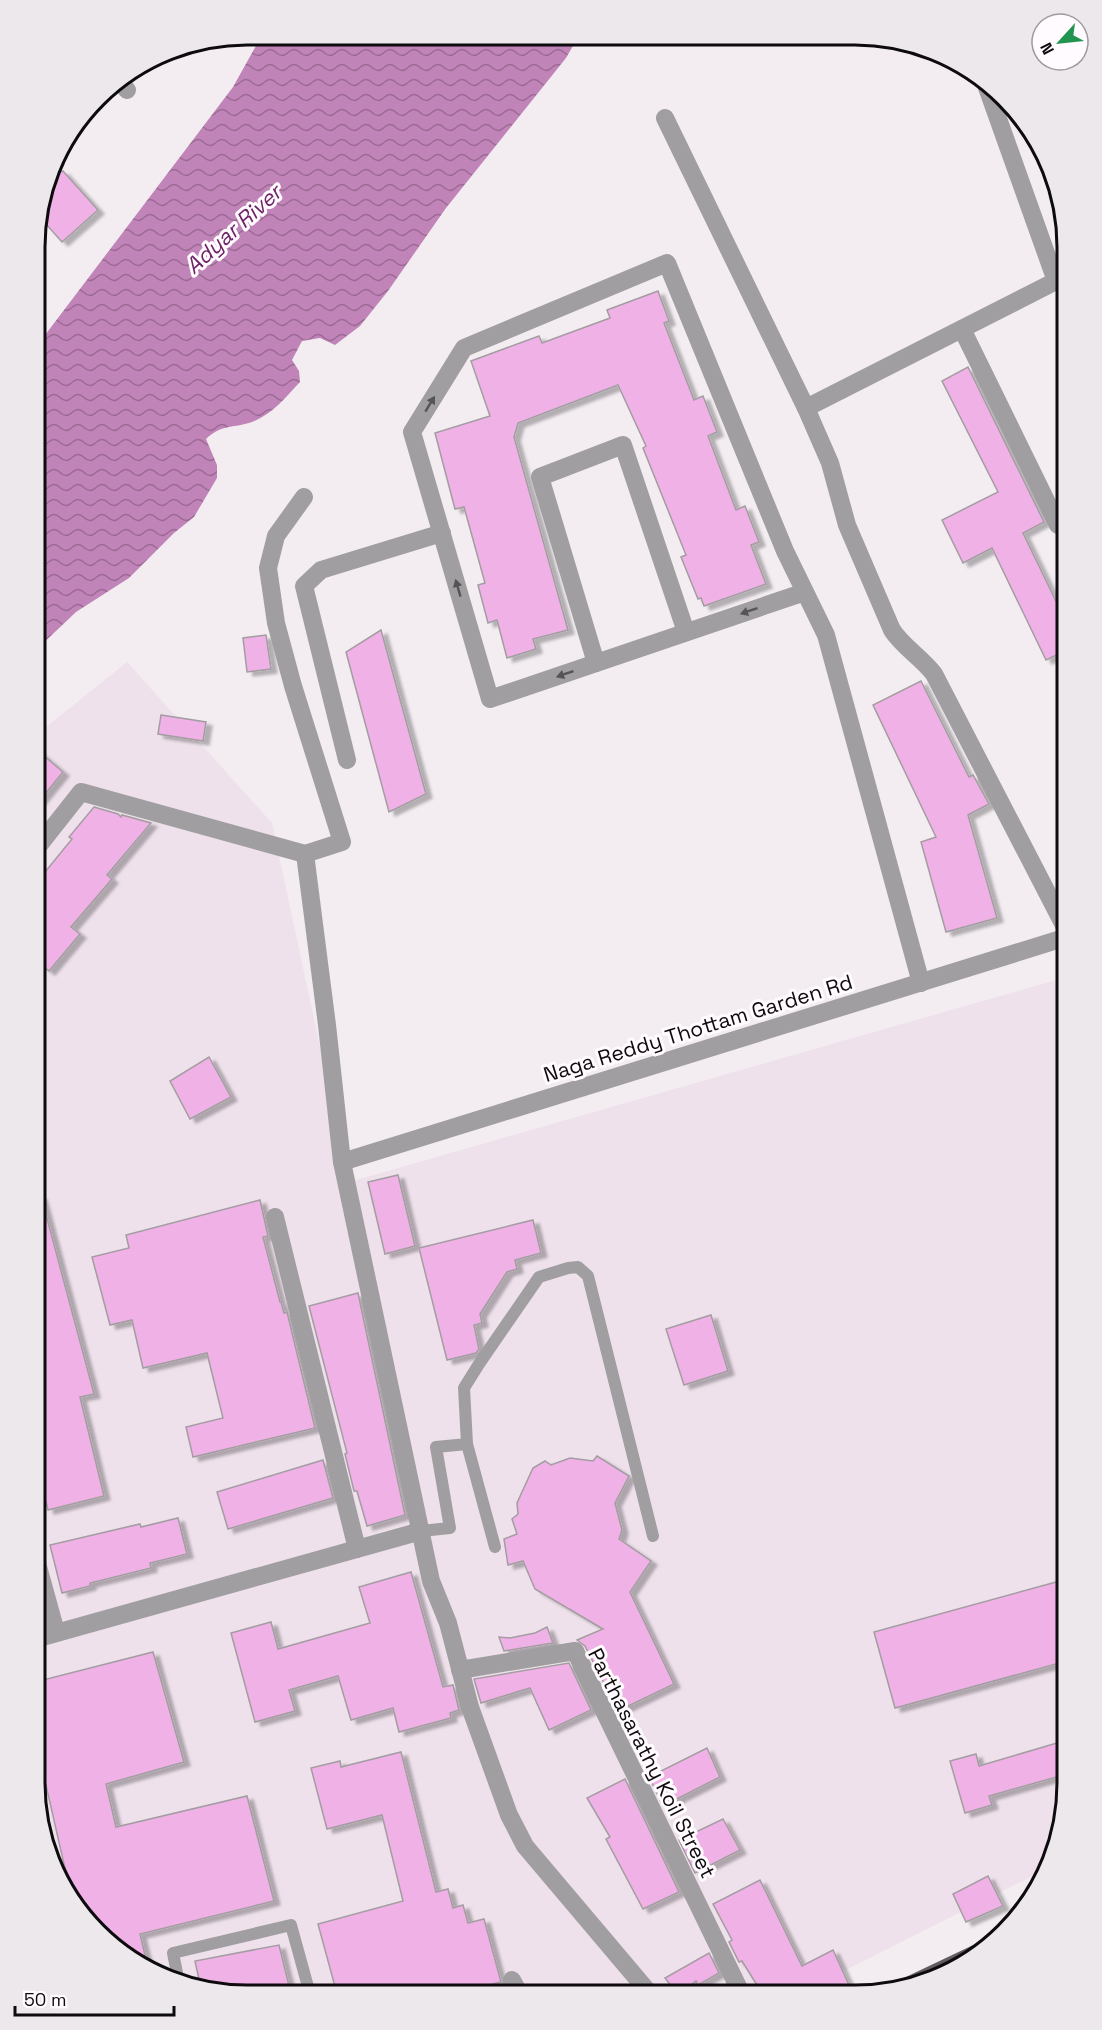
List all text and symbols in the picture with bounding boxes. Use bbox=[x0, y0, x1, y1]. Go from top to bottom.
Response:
north arrow bbox=[1030, 12, 1090, 72]
text: N bbox=[1035, 39, 1059, 58]
water label: Adyar River bbox=[179, 177, 289, 280]
one-way arrow bbox=[424, 396, 435, 412]
one-way arrow bbox=[453, 579, 462, 597]
one-way arrow bbox=[740, 607, 758, 616]
one-way arrow bbox=[556, 669, 574, 679]
street label: Naga Reddy Thottam Garden Rd bbox=[540, 968, 856, 1088]
street label: Parthasarathy Koil Street bbox=[582, 1643, 722, 1883]
scale bar bbox=[15, 1979, 174, 2017]
text: 50 m bbox=[24, 1988, 66, 2011]

